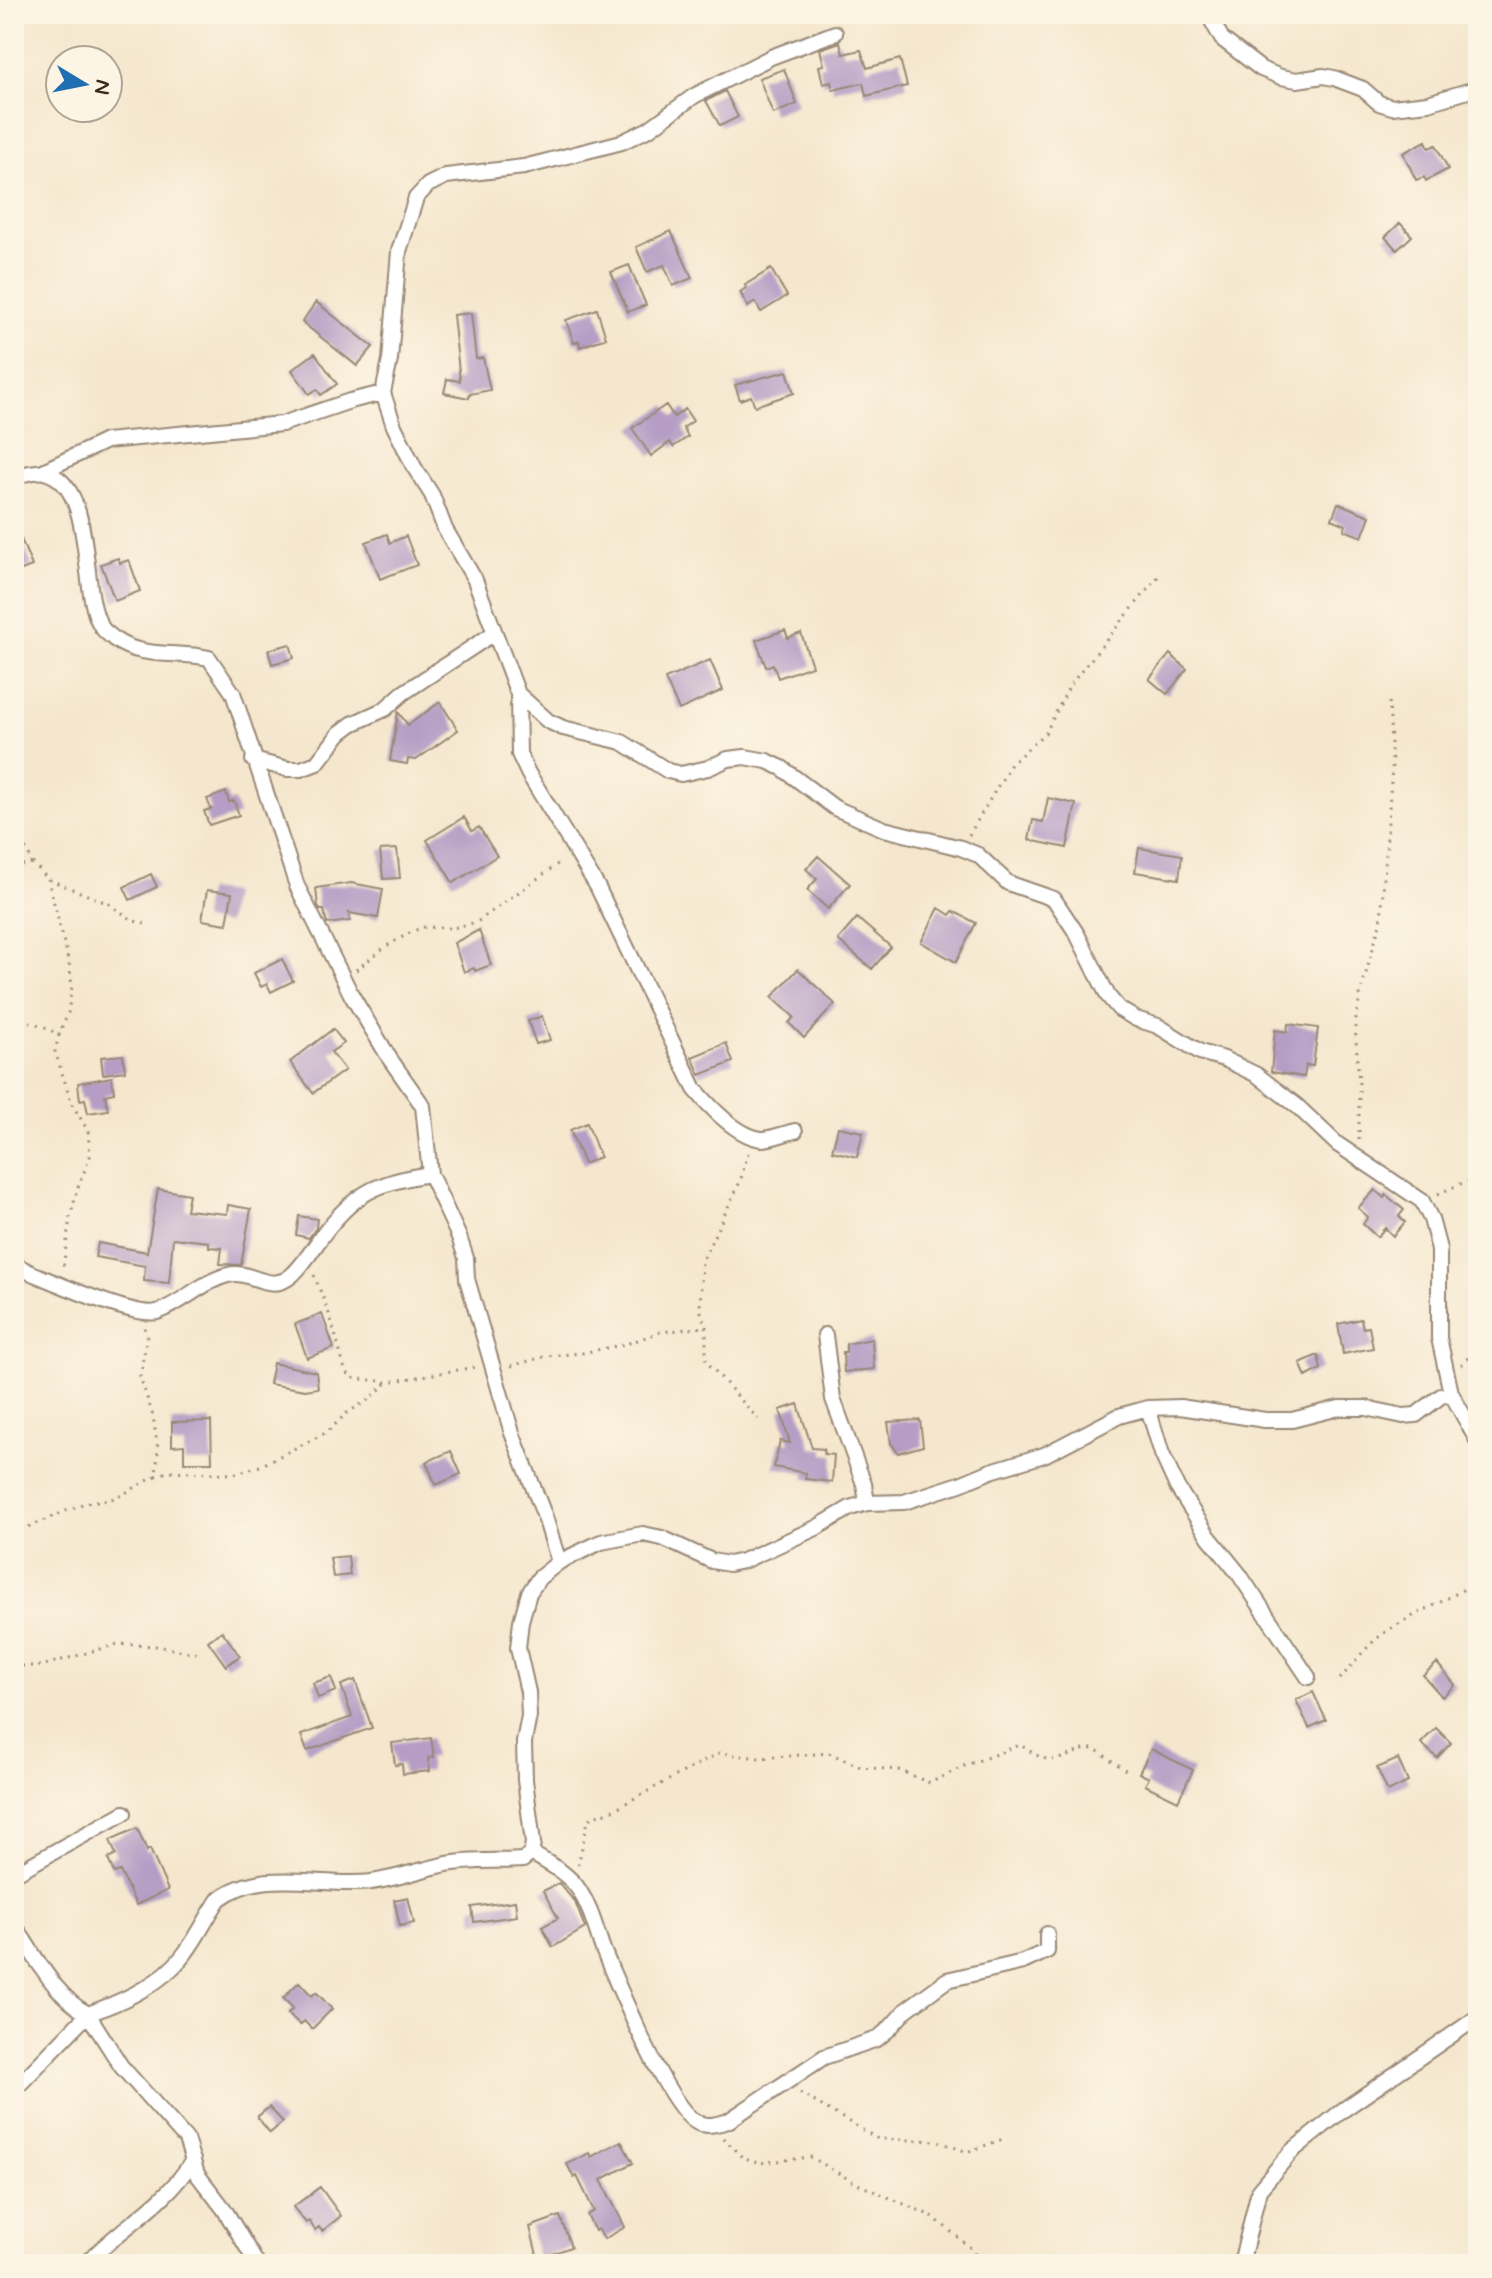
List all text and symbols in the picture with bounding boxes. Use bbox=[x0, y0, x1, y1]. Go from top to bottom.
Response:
north arrow bbox=[44, 44, 124, 124]
text: N bbox=[87, 77, 117, 97]

